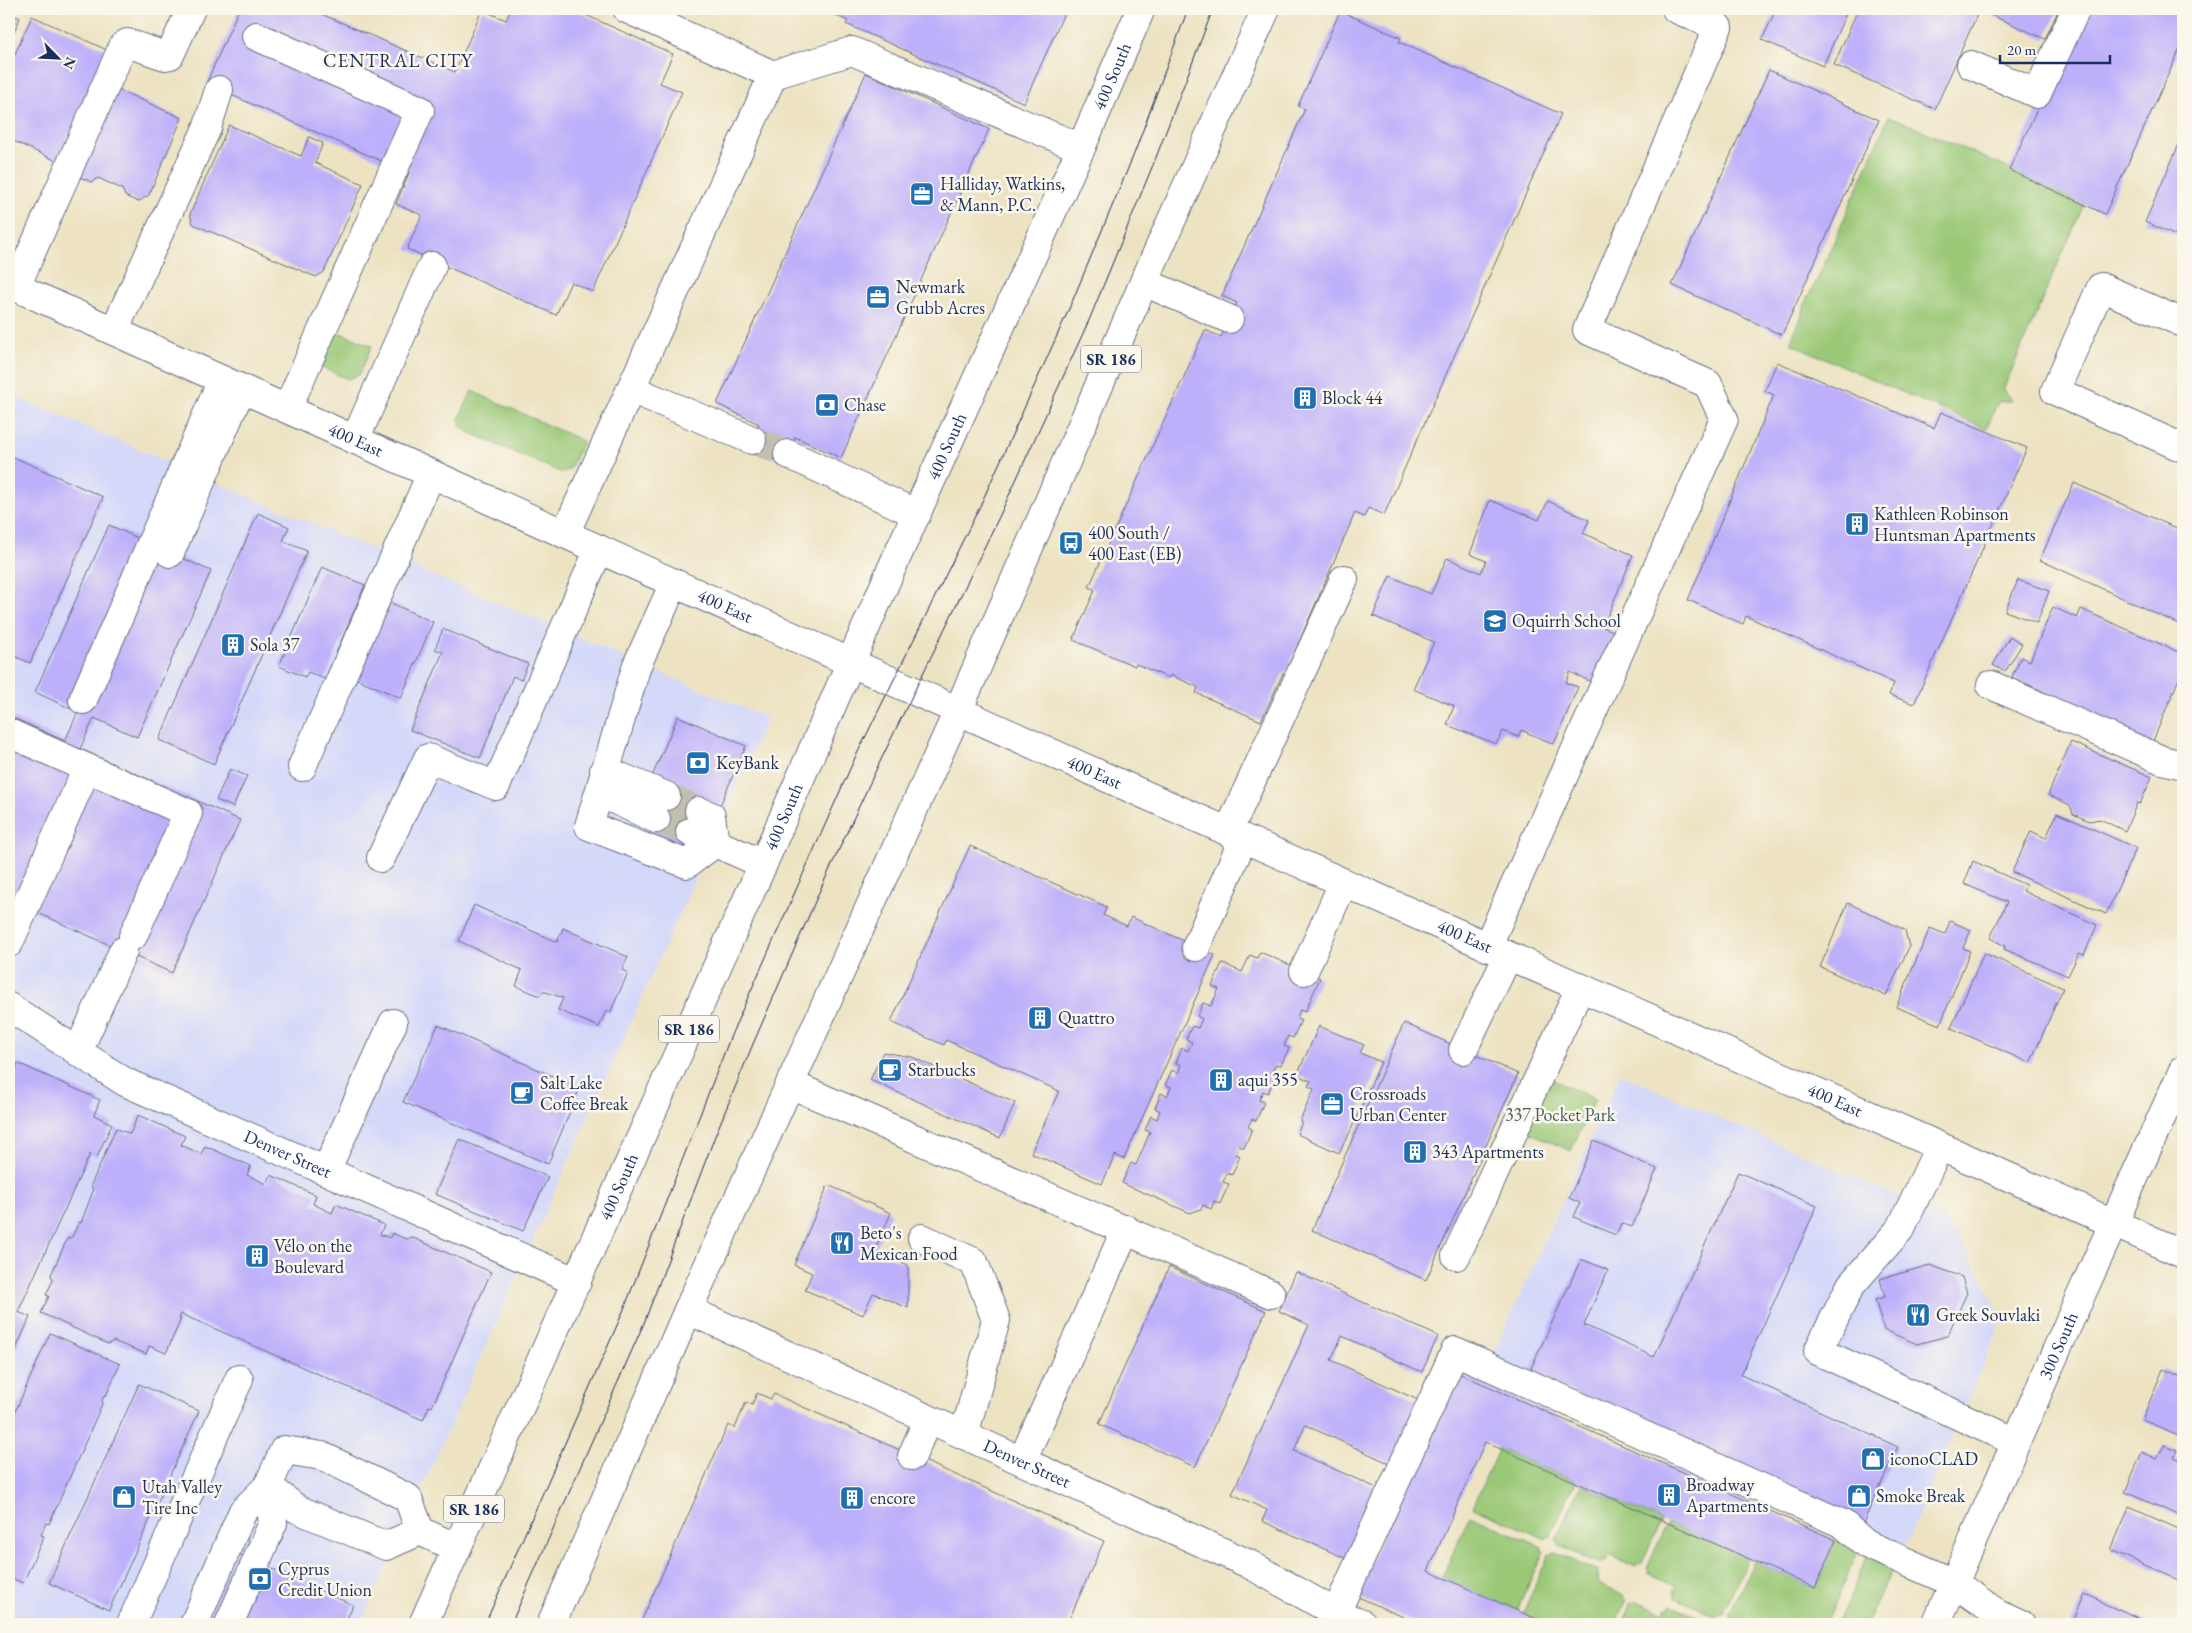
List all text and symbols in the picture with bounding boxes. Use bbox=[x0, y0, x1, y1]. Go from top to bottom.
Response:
north arrow bbox=[32, 32, 82, 82]
scale bar bbox=[2000, 32, 2110, 64]
street label: 400 South bbox=[1087, 39, 1136, 114]
text: 20 m bbox=[2007, 40, 2036, 59]
district label: CENTRAL CITY bbox=[323, 48, 473, 73]
text: N bbox=[59, 54, 80, 73]
place label: Halliday, Watkins, & Mann, P.C. bbox=[940, 172, 1065, 216]
office icon: Halliday, Watkins, & Mann, P.C. bbox=[909, 181, 935, 207]
place label: Newmark Grubb Acres bbox=[896, 275, 985, 319]
office icon: Newmark Grubb Acres bbox=[865, 284, 891, 310]
road number: SR 186 bbox=[1081, 346, 1141, 372]
building icon: Block 44 bbox=[1292, 385, 1318, 411]
place label: Block 44 bbox=[1322, 386, 1383, 409]
bank icon: Chase bbox=[814, 392, 840, 418]
place label: Chase bbox=[844, 393, 886, 416]
street label: 400 South bbox=[921, 409, 971, 483]
street label: 400 East bbox=[325, 417, 387, 462]
place label: Kathleen Robinson Huntsman Apartments bbox=[1874, 502, 2036, 546]
building icon: Kathleen Robinson Huntsman Apartments bbox=[1844, 511, 1870, 537]
place label: 400 South / 400 East (EB) bbox=[1088, 521, 1182, 565]
bus stop icon: 400 South / 400 East (EB) bbox=[1058, 530, 1084, 556]
street label: 400 East bbox=[694, 583, 757, 628]
school or university icon: Oquirrh School bbox=[1482, 608, 1508, 634]
place label: Oquirrh School bbox=[1512, 609, 1621, 632]
building icon: Sola 37 bbox=[220, 632, 246, 658]
place label: Sola 37 bbox=[250, 633, 300, 656]
street label: 400 East bbox=[1063, 749, 1126, 794]
bank icon: KeyBank bbox=[685, 750, 711, 776]
place label: KeyBank bbox=[716, 751, 779, 774]
street label: 400 South bbox=[758, 779, 808, 854]
street label: 400 East bbox=[1434, 913, 1496, 958]
building icon: Quattro bbox=[1027, 1005, 1053, 1031]
place label: Quattro bbox=[1058, 1006, 1115, 1029]
road number: SR 186 bbox=[659, 1016, 719, 1042]
cafe icon: Starbucks bbox=[877, 1057, 903, 1083]
place label: Starbucks bbox=[908, 1058, 976, 1081]
building icon: aqui 355 bbox=[1208, 1067, 1234, 1093]
place label: aqui 355 bbox=[1238, 1068, 1298, 1091]
place label: Salt Lake Coffee Break bbox=[540, 1071, 629, 1115]
street label: 400 East bbox=[1804, 1077, 1867, 1122]
cafe icon: Salt Lake Coffee Break bbox=[509, 1080, 535, 1106]
place label: Crossroads Urban Center bbox=[1350, 1082, 1446, 1126]
office icon: Crossroads Urban Center bbox=[1319, 1091, 1345, 1117]
park label: 337 Pocket Park bbox=[1505, 1103, 1616, 1126]
street label: Denver Street bbox=[241, 1124, 336, 1183]
building icon: 343 Apartments bbox=[1402, 1139, 1428, 1165]
place label: 343 Apartments bbox=[1432, 1140, 1544, 1163]
street label: 400 South bbox=[593, 1149, 643, 1224]
place label: Beto's Mexican Food bbox=[860, 1221, 959, 1265]
restaurant icon: Beto's Mexican Food bbox=[829, 1230, 855, 1256]
place label: Vélo on the Boulevard bbox=[274, 1234, 352, 1278]
building icon: Vélo on the Boulevard bbox=[244, 1243, 270, 1269]
restaurant icon: Greek Souvlaki bbox=[1905, 1302, 1931, 1328]
place label: Greek Souvlaki bbox=[1936, 1303, 2041, 1326]
street label: 300 South bbox=[2033, 1308, 2083, 1383]
street label: Denver Street bbox=[980, 1433, 1075, 1493]
shop icon: iconoCLAD bbox=[1860, 1446, 1886, 1472]
place label: iconoCLAD bbox=[1890, 1447, 1978, 1470]
place label: Broadway Apartments bbox=[1685, 1473, 1768, 1517]
place label: Utah Valley Tire Inc bbox=[142, 1475, 222, 1519]
building icon: Broadway Apartments bbox=[1656, 1482, 1682, 1508]
shop icon: Smoke Break bbox=[1846, 1483, 1872, 1509]
shop icon: Utah Valley Tire Inc bbox=[111, 1484, 137, 1510]
place label: Smoke Break bbox=[1876, 1484, 1966, 1507]
building icon: encore bbox=[839, 1485, 865, 1511]
place label: encore bbox=[870, 1486, 915, 1509]
road number: SR 186 bbox=[444, 1496, 504, 1522]
place label: Cyprus Credit Union bbox=[278, 1557, 373, 1601]
bank icon: Cyprus Credit Union bbox=[247, 1566, 273, 1592]

